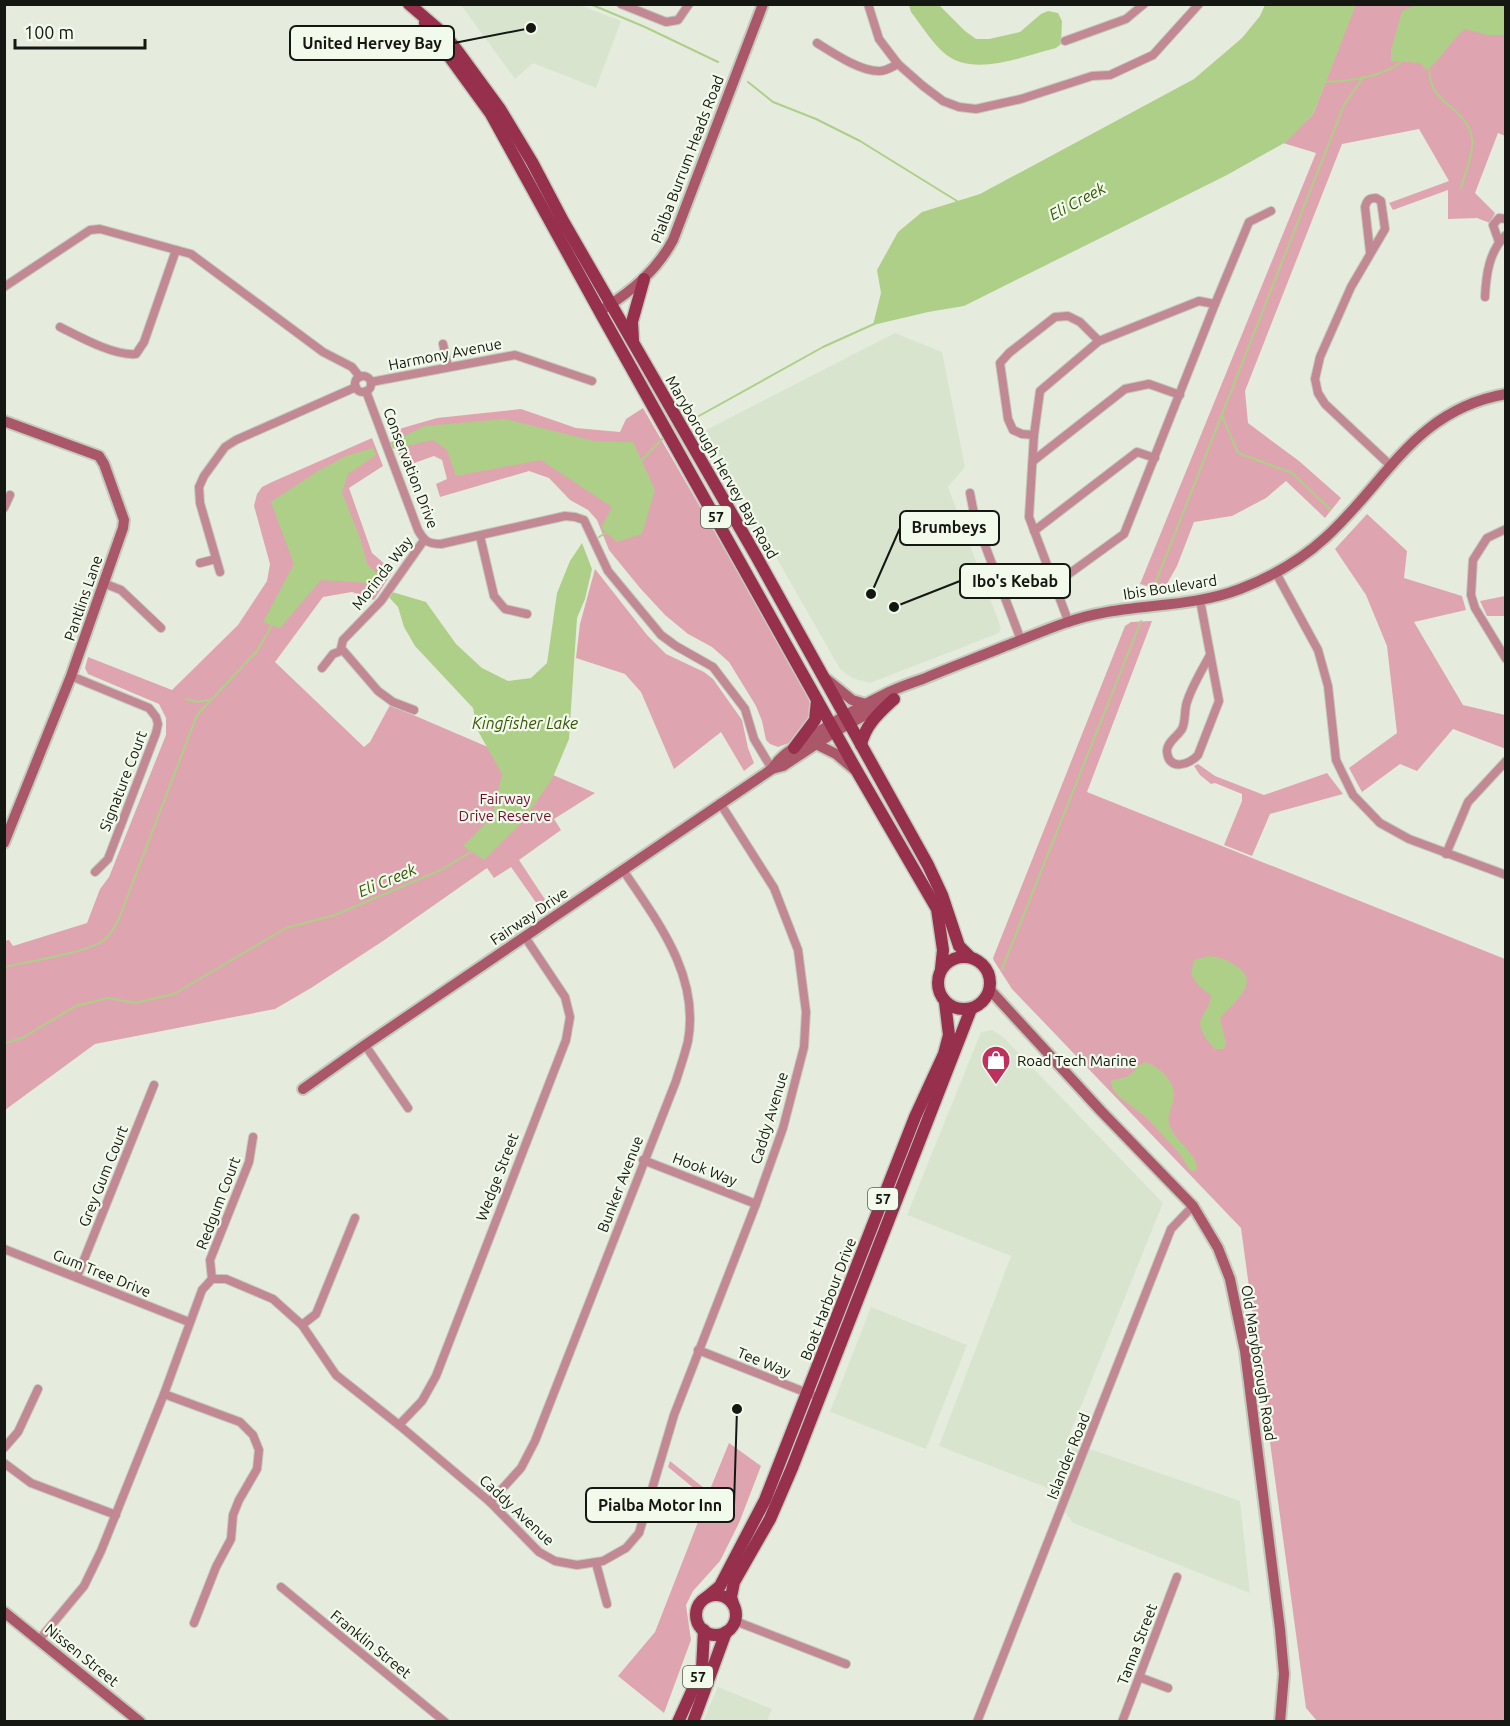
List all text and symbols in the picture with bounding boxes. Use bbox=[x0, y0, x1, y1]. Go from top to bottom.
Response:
scale bar bbox=[15, 12, 146, 50]
text: 100 m bbox=[24, 22, 74, 42]
callout: United Hervey Bay bbox=[290, 26, 454, 60]
text: United Hervey Bay bbox=[302, 34, 442, 52]
street label: Pialba Burrum Heads Road bbox=[647, 73, 727, 245]
water label: Eli Creek bbox=[1046, 178, 1109, 223]
street label: Harmony Avenue bbox=[387, 335, 503, 373]
street label: Maryborough Hervey Bay Road bbox=[662, 372, 782, 562]
street label: Conservation Drive bbox=[380, 405, 442, 531]
road number: 57 bbox=[701, 506, 731, 528]
callout: Brumbeys bbox=[900, 511, 999, 545]
text: Brumbeys bbox=[911, 518, 987, 536]
street label: Morinda Way bbox=[348, 533, 416, 613]
street label: Pantlins Lane bbox=[60, 553, 106, 643]
callout: Ibo's Kebab bbox=[960, 564, 1070, 598]
street label: Ibis Boulevard bbox=[1122, 571, 1218, 603]
text: Ibo's Kebab bbox=[972, 572, 1058, 590]
water label: Kingfisher Lake bbox=[472, 714, 578, 733]
street label: Signature Court bbox=[96, 728, 150, 834]
park label: Fairway Drive Reserve bbox=[459, 790, 551, 824]
water label: Eli Creek bbox=[355, 859, 419, 900]
street label: Fairway Drive bbox=[487, 884, 571, 948]
shop icon: Road Tech Marine bbox=[980, 1044, 1012, 1086]
place label: Road Tech Marine bbox=[1017, 1052, 1137, 1069]
street label: Caddy Avenue bbox=[747, 1070, 791, 1166]
street label: Grey Gum Court bbox=[75, 1123, 131, 1229]
street label: Wedge Street bbox=[472, 1130, 522, 1223]
street label: Bunker Avenue bbox=[594, 1133, 646, 1235]
street label: Hook Way bbox=[670, 1149, 740, 1189]
street label: Redgum Court bbox=[192, 1154, 244, 1252]
road number: 57 bbox=[868, 1188, 898, 1210]
street label: Boat Harbour Drive bbox=[797, 1235, 859, 1363]
street label: Gum Tree Drive bbox=[51, 1246, 153, 1300]
street label: Old Maryborough Road bbox=[1238, 1284, 1280, 1442]
street label: Tee Way bbox=[735, 1344, 793, 1380]
street label: Islander Road bbox=[1043, 1410, 1093, 1502]
street label: Caddy Avenue bbox=[476, 1471, 558, 1549]
callout: Pialba Motor Inn bbox=[586, 1488, 734, 1522]
text: Pialba Motor Inn bbox=[598, 1496, 722, 1514]
street label: Tanna Street bbox=[1114, 1601, 1160, 1687]
street label: Franklin Street bbox=[327, 1606, 415, 1682]
street label: Nissen Street bbox=[42, 1620, 122, 1690]
road number: 57 bbox=[683, 1666, 713, 1688]

